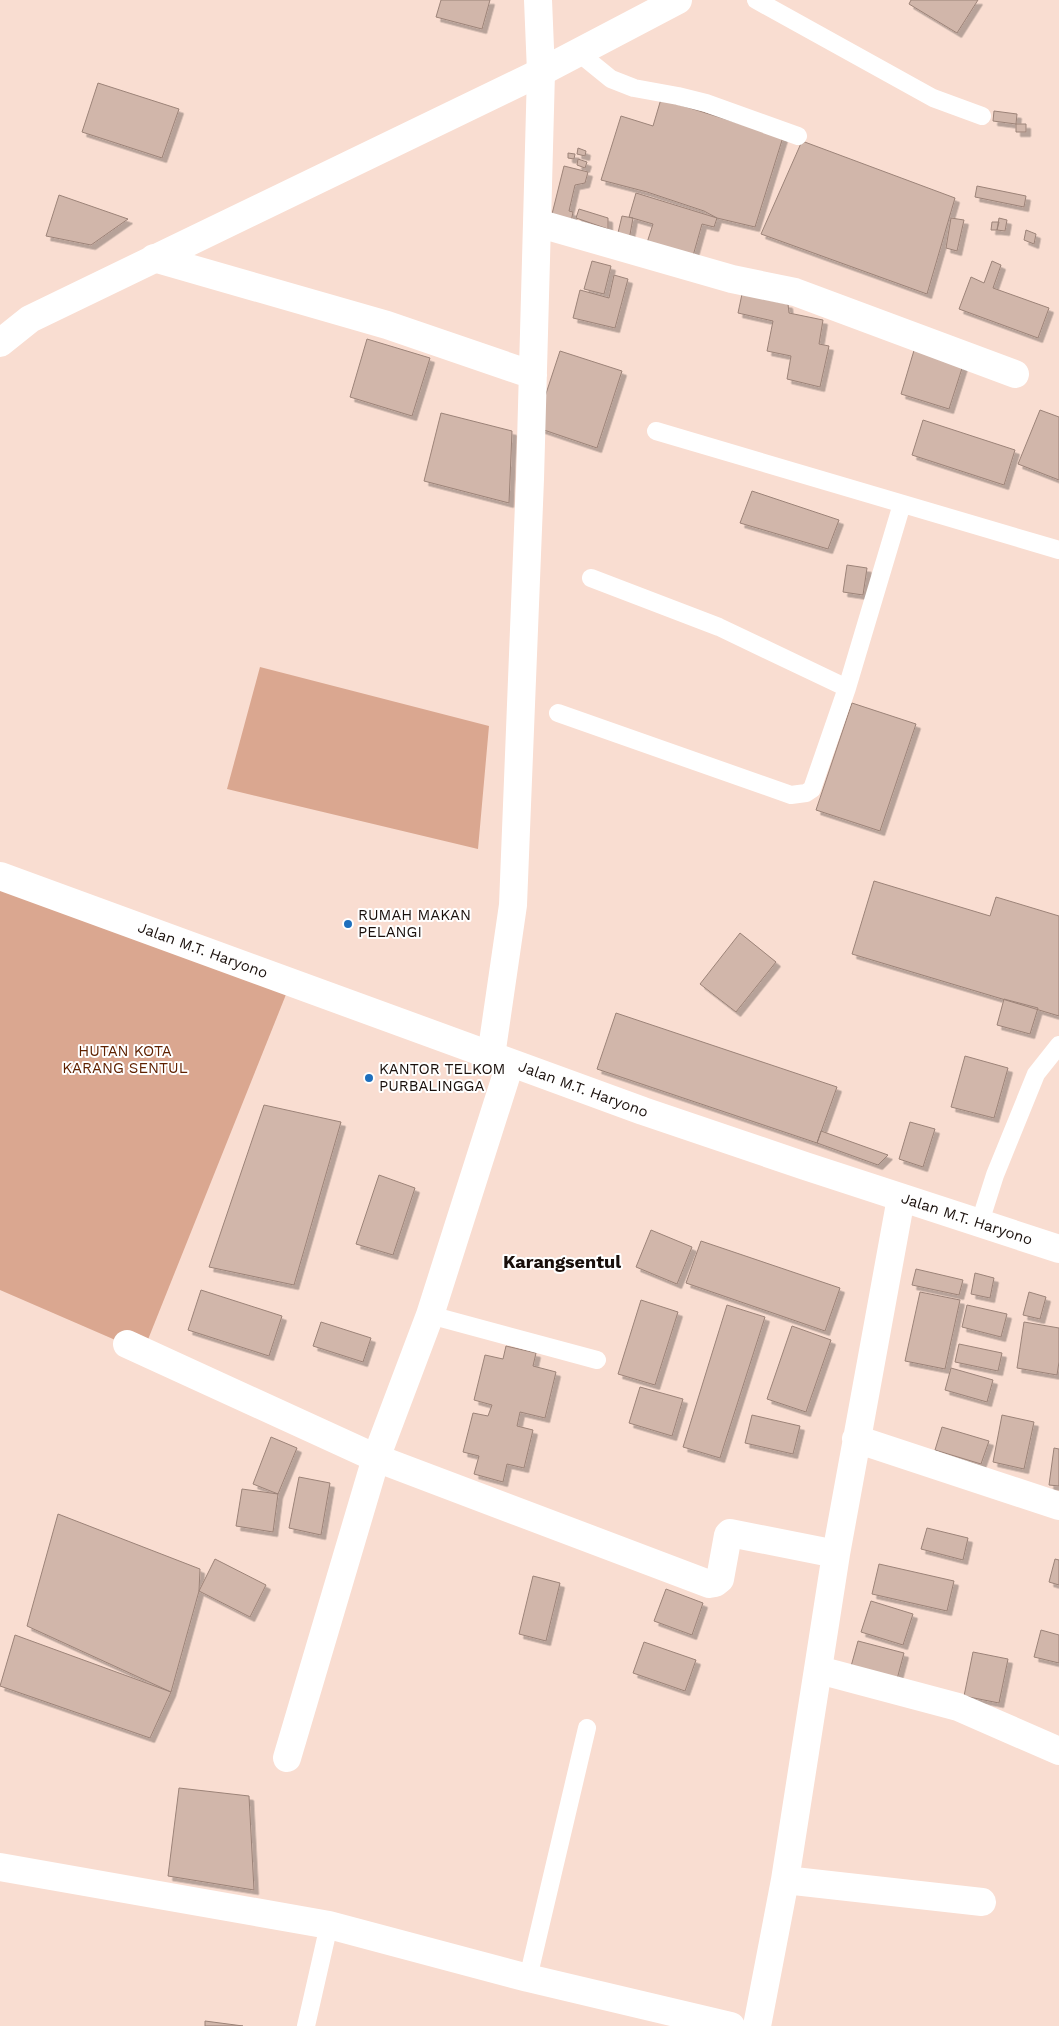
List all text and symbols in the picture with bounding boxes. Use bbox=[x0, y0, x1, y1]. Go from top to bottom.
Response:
place label: RUMAH MAKAN PELANGI bbox=[358, 906, 471, 941]
street label: Jalan M.T. Haryono bbox=[135, 918, 270, 982]
marker: RUMAH MAKAN PELANGI bbox=[342, 918, 354, 930]
park label: HUTAN KOTA KARANG SENTUL bbox=[62, 1042, 188, 1077]
street label: Jalan M.T. Haryono bbox=[516, 1057, 651, 1121]
place label: KANTOR TELKOM PURBALINGGA bbox=[379, 1060, 505, 1095]
marker: KANTOR TELKOM PURBALINGGA bbox=[363, 1072, 375, 1084]
street label: Jalan M.T. Haryono bbox=[899, 1189, 1035, 1249]
district label: Karangsentul bbox=[503, 1251, 621, 1272]

